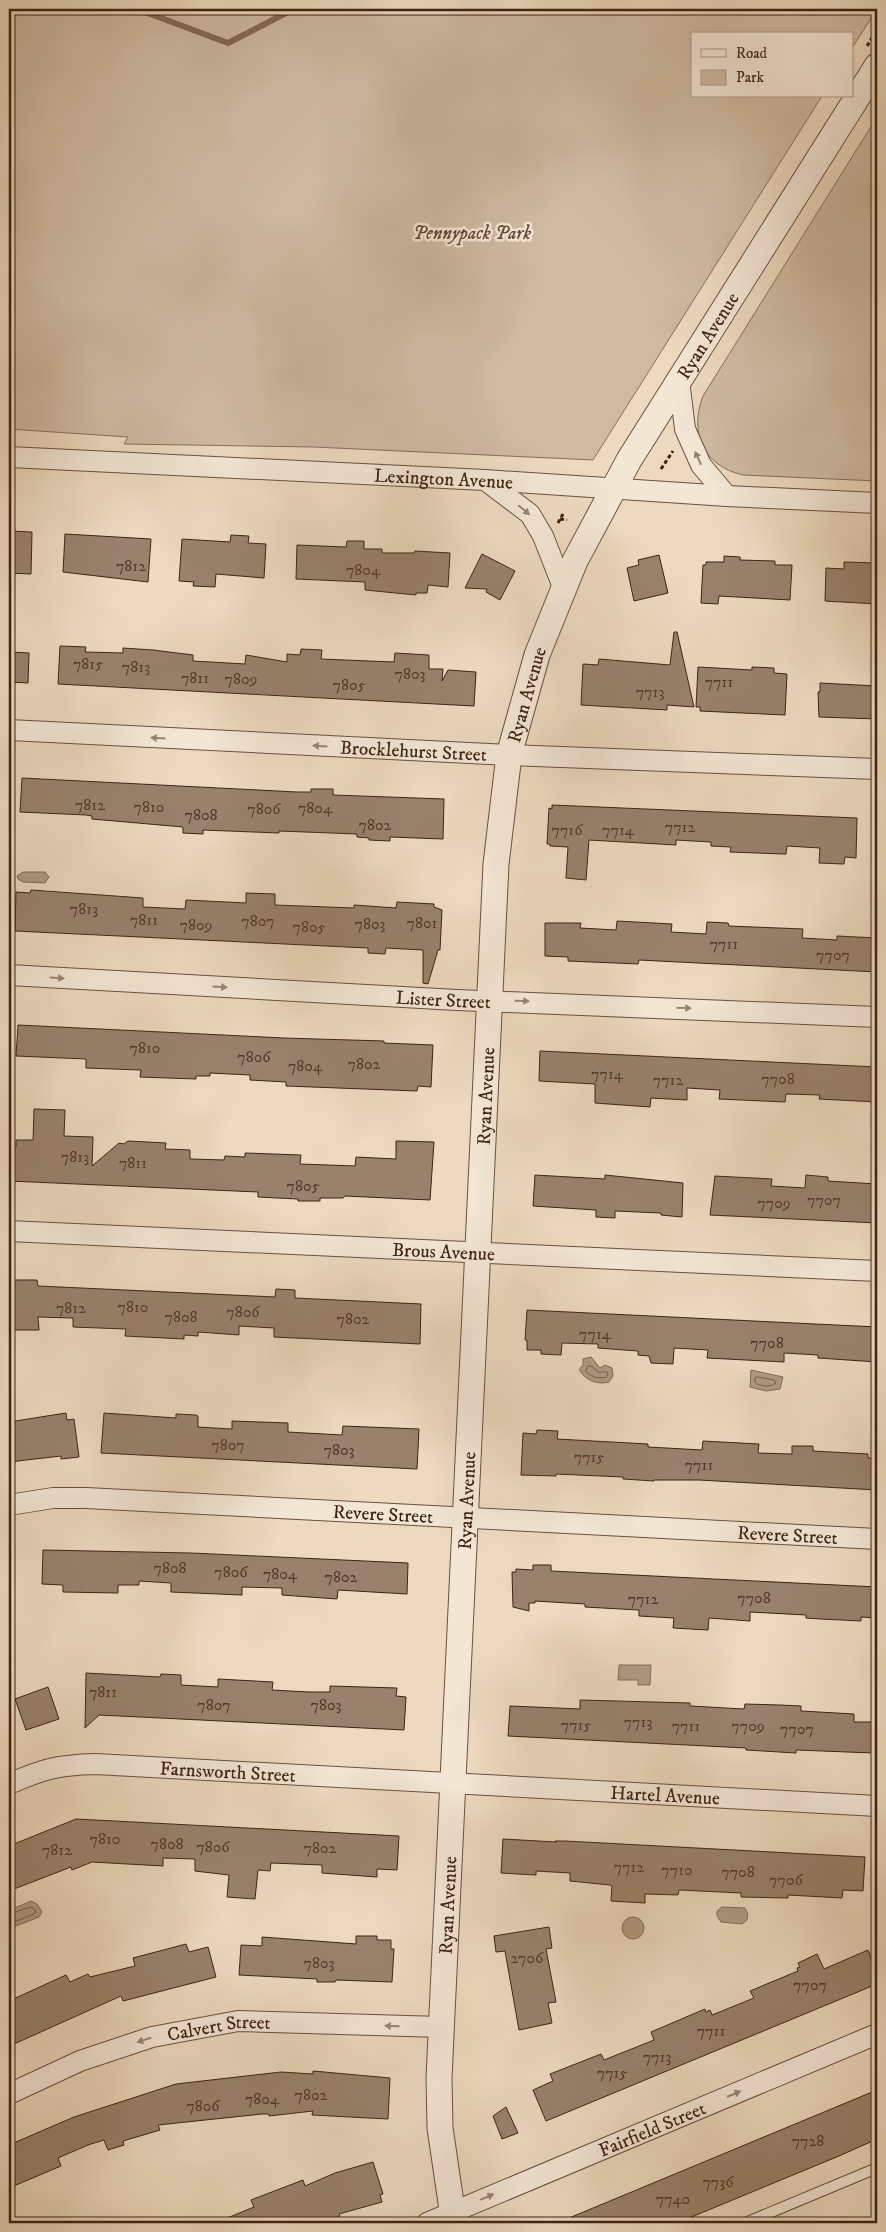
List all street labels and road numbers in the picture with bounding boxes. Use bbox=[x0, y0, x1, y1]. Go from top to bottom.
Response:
street label: Ryan Avenue bbox=[673, 288, 745, 384]
street label: Lexington Avenue bbox=[373, 465, 514, 495]
street label: Ryan Avenue bbox=[503, 644, 552, 745]
street label: Brocklehurst Street bbox=[339, 737, 487, 767]
street label: Lister Street bbox=[395, 987, 491, 1014]
street label: Ryan Avenue bbox=[473, 1046, 500, 1146]
street label: Brous Avenue bbox=[392, 1239, 495, 1266]
street label: Ryan Avenue bbox=[454, 1451, 481, 1550]
street label: Revere Street bbox=[332, 1501, 434, 1529]
street label: Revere Street bbox=[737, 1522, 838, 1550]
street label: Farnsworth Street bbox=[159, 1757, 296, 1788]
street label: Hartel Avenue bbox=[610, 1782, 721, 1811]
street label: Ryan Avenue bbox=[435, 1856, 462, 1955]
street label: Calvert Street bbox=[165, 2011, 271, 2047]
street label: Fairfield Street bbox=[596, 2097, 710, 2163]

